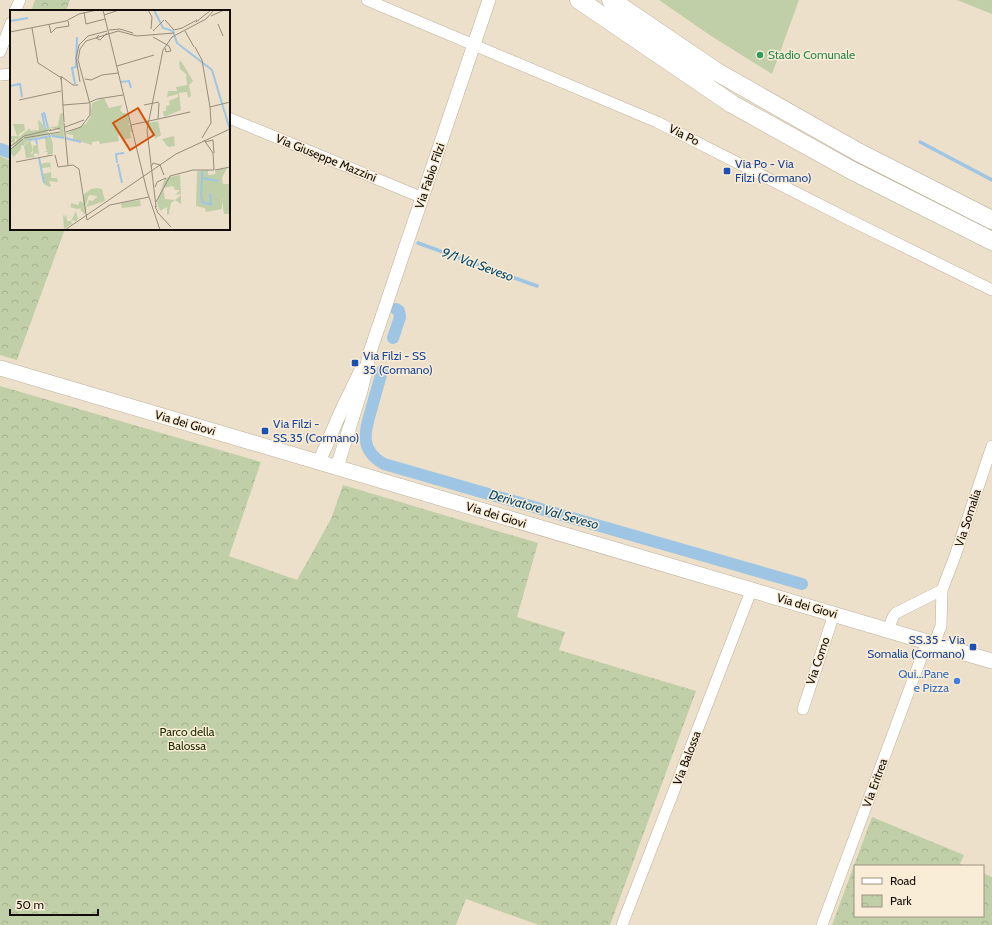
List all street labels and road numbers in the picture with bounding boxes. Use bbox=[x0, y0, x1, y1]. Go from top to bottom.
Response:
street label: Via Po bbox=[666, 121, 702, 149]
street label: Via Giuseppe Mazzini bbox=[274, 130, 379, 185]
street label: Via Fabio Filzi bbox=[411, 141, 448, 211]
street label: Via dei Giovi bbox=[153, 407, 217, 438]
street label: Via Somalia bbox=[951, 487, 984, 549]
street label: Via dei Giovi bbox=[464, 498, 528, 531]
street label: Via dei Giovi bbox=[775, 590, 839, 621]
street label: Via Como bbox=[802, 634, 833, 687]
street label: Via Balossa bbox=[669, 728, 704, 787]
street label: Via Eritrea bbox=[859, 756, 890, 810]

